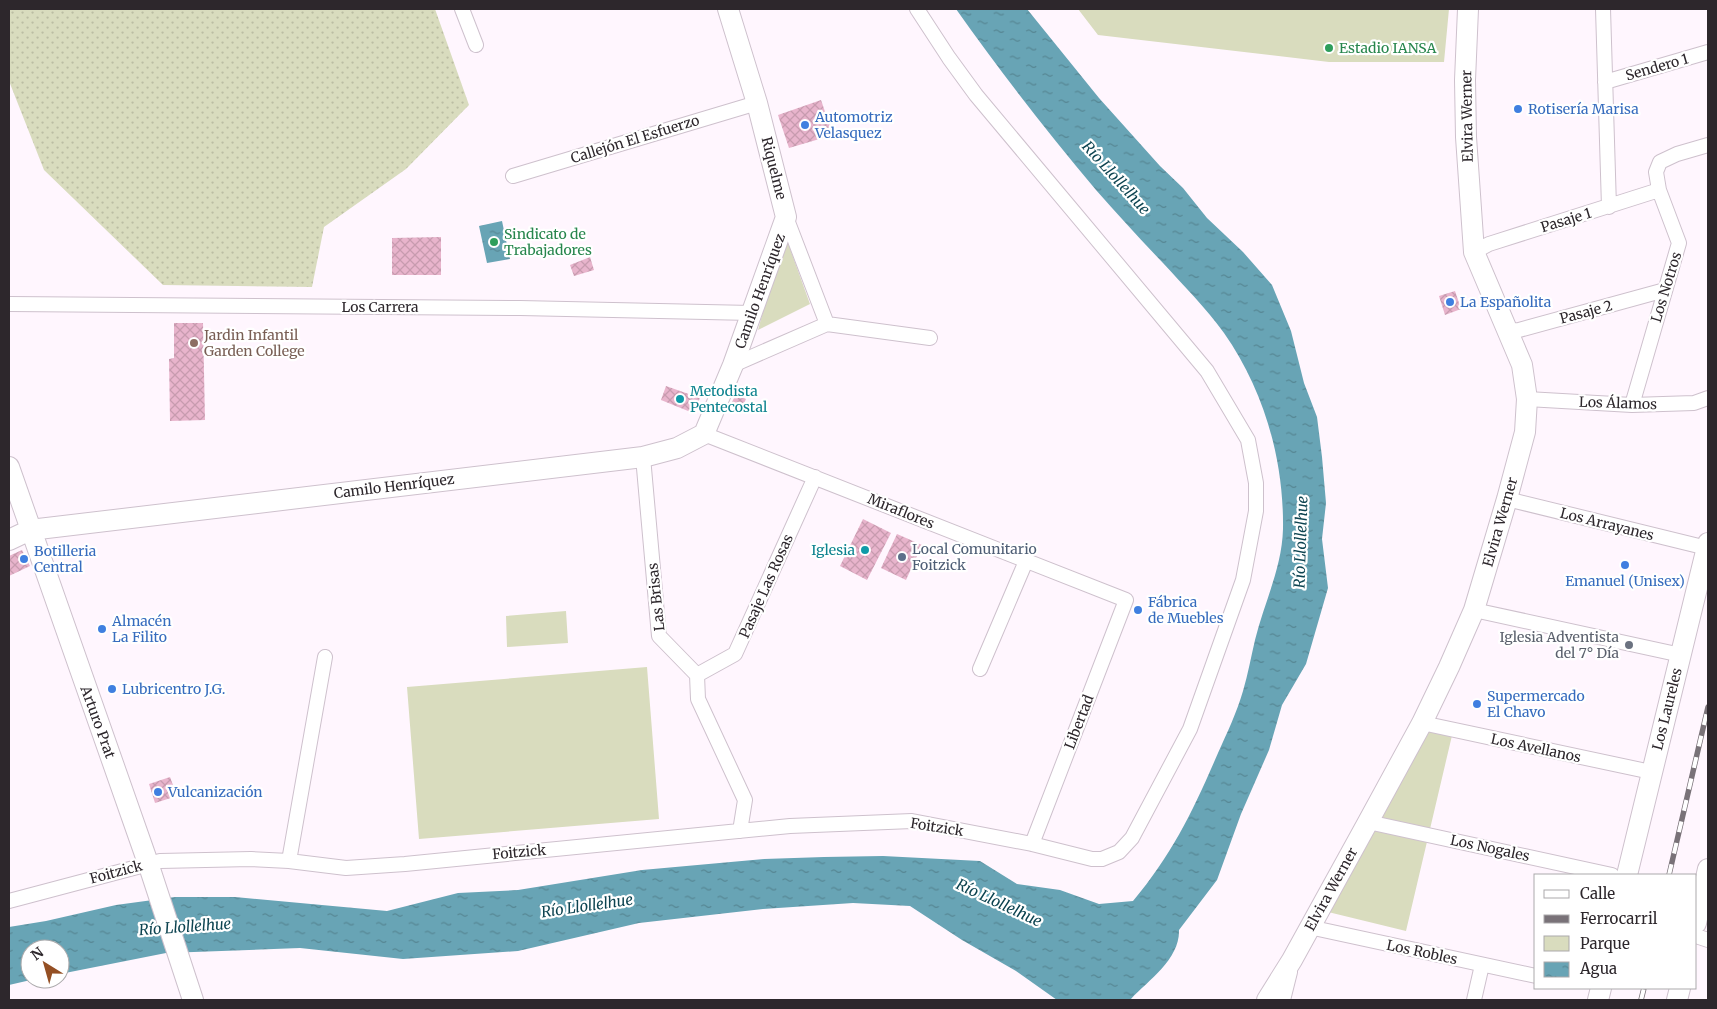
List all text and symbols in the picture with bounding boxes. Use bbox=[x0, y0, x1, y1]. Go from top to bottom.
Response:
place label: Estadio IANSA bbox=[1339, 39, 1437, 57]
marker: Estadio IANSA bbox=[1323, 42, 1335, 54]
street label: Sendero 1 bbox=[1623, 49, 1691, 85]
street label: Elvira Werner bbox=[1457, 70, 1477, 162]
place label: Rotisería Marisa bbox=[1528, 100, 1639, 118]
marker: Rotisería Marisa bbox=[1512, 103, 1524, 115]
place label: Automotriz Velasquez bbox=[814, 108, 893, 142]
street label: Callejón El Esfuerzo bbox=[568, 111, 702, 167]
marker: Automotriz Velasquez bbox=[799, 119, 811, 131]
street label: Riquelme bbox=[758, 135, 790, 201]
water label: Río Llollelhue bbox=[1078, 137, 1155, 219]
street label: Pasaje 1 bbox=[1538, 204, 1594, 236]
place label: Sindicato de Trabajadores bbox=[504, 225, 592, 259]
street label: Camilo Henríquez bbox=[731, 231, 789, 351]
marker: Sindicato de Trabajadores bbox=[488, 236, 500, 248]
street label: Los Notros bbox=[1647, 250, 1685, 324]
place label: La Españolita bbox=[1460, 293, 1552, 311]
marker: La Españolita bbox=[1444, 296, 1456, 308]
street label: Pasaje 2 bbox=[1558, 296, 1614, 328]
street label: Los Carrera bbox=[341, 298, 419, 316]
place label: Jardin Infantil Garden College bbox=[203, 326, 305, 360]
marker: Jardin Infantil Garden College bbox=[188, 337, 200, 349]
place label: Metodista Pentecostal bbox=[690, 382, 768, 416]
marker: Metodista Pentecostal bbox=[674, 393, 686, 405]
street label: Los Álamos bbox=[1579, 393, 1657, 413]
street label: Camilo Henríquez bbox=[333, 470, 456, 502]
street label: Elvira Werner bbox=[1479, 475, 1521, 569]
street label: Miraflores bbox=[865, 489, 937, 533]
water label: Río Llollelhue bbox=[1289, 495, 1312, 589]
street label: Los Arrayanes bbox=[1558, 504, 1656, 544]
street label: Pasaje Las Rosas bbox=[735, 531, 797, 641]
place label: Local Comunitario Foitzick bbox=[912, 540, 1037, 574]
place label: Iglesia bbox=[811, 541, 855, 559]
place label: Botilleria Central bbox=[34, 542, 97, 576]
marker: Iglesia bbox=[859, 544, 871, 556]
marker: Local Comunitario Foitzick bbox=[896, 551, 908, 563]
marker: Botilleria Central bbox=[18, 553, 30, 565]
marker: Emanuel (Unisex) bbox=[1619, 559, 1631, 571]
street label: Las Brisas bbox=[643, 562, 669, 632]
place label: Emanuel (Unisex) bbox=[1565, 572, 1685, 590]
place label: Fábrica de Muebles bbox=[1148, 593, 1224, 627]
marker: Fábrica de Muebles bbox=[1132, 604, 1144, 616]
place label: Almacén La Filito bbox=[111, 612, 171, 646]
marker: Almacén La Filito bbox=[96, 623, 108, 635]
place label: Iglesia Adventista del 7° Día bbox=[1499, 628, 1619, 662]
marker: Iglesia Adventista del 7° Día bbox=[1623, 639, 1635, 651]
street label: Los Laureles bbox=[1648, 666, 1686, 752]
place label: Lubricentro J.G. bbox=[122, 680, 225, 698]
street label: Arturo Prat bbox=[76, 682, 120, 761]
marker: Lubricentro J.G. bbox=[106, 683, 118, 695]
place label: Supermercado El Chavo bbox=[1487, 687, 1585, 721]
street label: Libertad bbox=[1060, 692, 1098, 752]
marker: Supermercado El Chavo bbox=[1471, 698, 1483, 710]
street label: Los Avellanos bbox=[1489, 730, 1583, 766]
place label: Vulcanización bbox=[167, 783, 263, 801]
marker: Vulcanización bbox=[152, 786, 164, 798]
street label: Foitzick bbox=[909, 814, 965, 840]
street label: Los Nogales bbox=[1449, 831, 1532, 865]
street label: Foitzick bbox=[491, 841, 547, 863]
street label: Elvira Werner bbox=[1301, 844, 1361, 934]
street label: Foitzick bbox=[88, 856, 144, 888]
water label: Río Llollelhue bbox=[953, 874, 1045, 931]
legend bbox=[1534, 874, 1697, 989]
text: Calle bbox=[1580, 884, 1615, 903]
water label: Río Llollelhue bbox=[540, 890, 634, 921]
text: Ferrocarril bbox=[1580, 909, 1658, 928]
water label: Río Llollelhue bbox=[138, 914, 232, 939]
text: Parque bbox=[1580, 934, 1630, 953]
street label: Los Robles bbox=[1385, 936, 1459, 968]
north arrow bbox=[20, 939, 70, 989]
text: N bbox=[27, 943, 47, 964]
text: Agua bbox=[1579, 959, 1617, 978]

